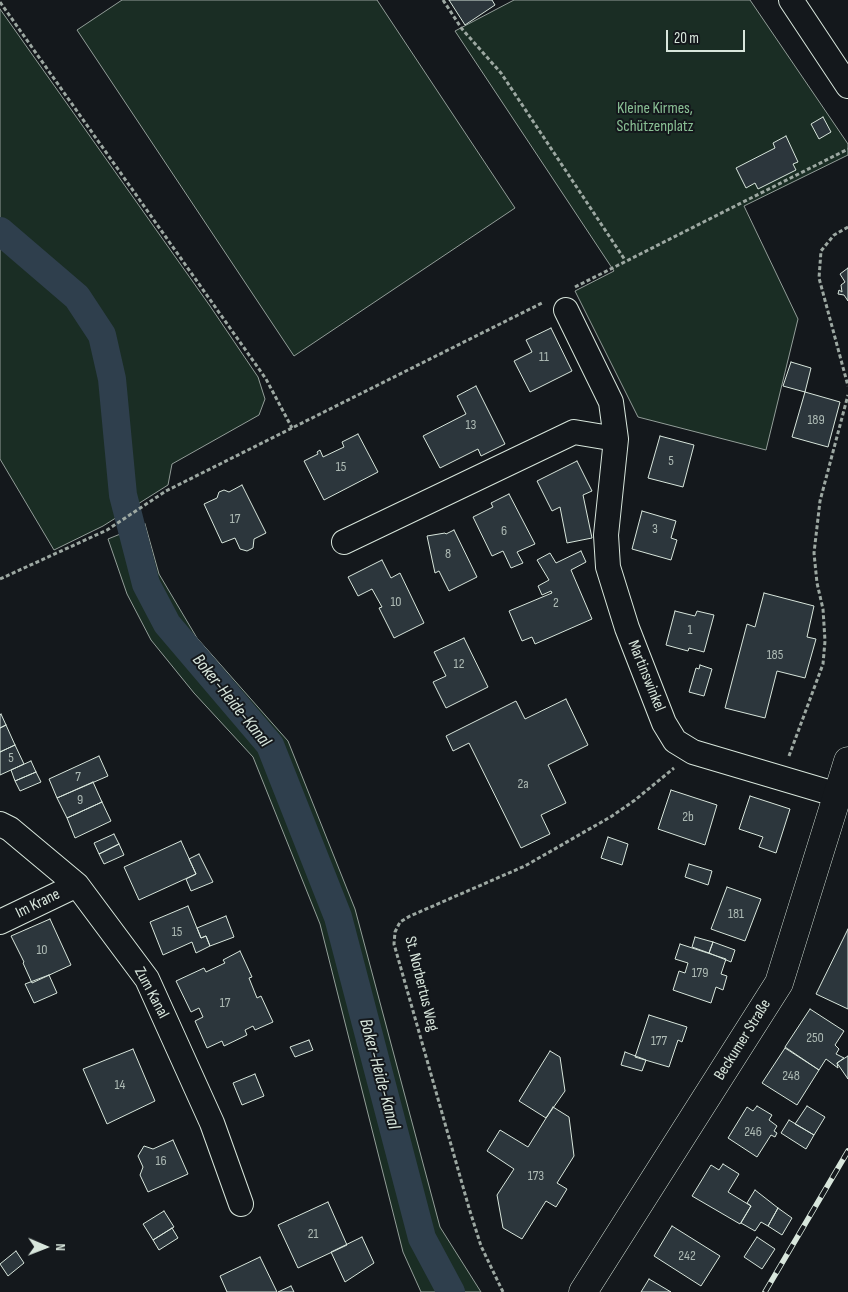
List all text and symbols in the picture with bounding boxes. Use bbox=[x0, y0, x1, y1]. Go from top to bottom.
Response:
scale bar bbox=[668, 20, 747, 52]
text: 20 m bbox=[674, 29, 699, 48]
park label: Kleine Kirmes, Schützenplatz bbox=[616, 99, 694, 137]
house number: 11 bbox=[539, 349, 549, 365]
house number: 189 bbox=[807, 412, 825, 428]
house number: 13 bbox=[466, 417, 476, 433]
house number: 5 bbox=[668, 453, 674, 469]
house number: 15 bbox=[336, 459, 346, 475]
house number: 17 bbox=[230, 511, 240, 527]
house number: 3 bbox=[652, 521, 658, 537]
house number: 6 bbox=[501, 523, 507, 539]
house number: 8 bbox=[445, 546, 451, 562]
house number: 10 bbox=[390, 594, 402, 610]
house number: 2 bbox=[553, 595, 559, 611]
house number: 1 bbox=[688, 622, 692, 638]
street label: Martinswinkel bbox=[623, 638, 669, 714]
house number: 185 bbox=[767, 647, 783, 663]
water label: Boker-Heide-Kanal bbox=[187, 650, 275, 752]
house number: 12 bbox=[454, 656, 464, 672]
house number: 5 bbox=[8, 750, 14, 766]
house number: 7 bbox=[75, 769, 81, 785]
house number: 2a bbox=[517, 776, 529, 792]
house number: 9 bbox=[77, 792, 83, 808]
house number: 2b bbox=[682, 809, 694, 825]
street label: Im Krane bbox=[13, 885, 63, 923]
house number: 181 bbox=[728, 906, 744, 922]
house number: 15 bbox=[172, 924, 182, 940]
street label: St. Norbertus Weg bbox=[400, 934, 442, 1034]
house number: 10 bbox=[36, 942, 48, 958]
street label: Zum Kanal bbox=[130, 964, 172, 1022]
house number: 179 bbox=[692, 965, 708, 981]
house number: 17 bbox=[220, 995, 230, 1011]
street label: Beckumer Straße bbox=[710, 996, 776, 1084]
water label: Boker-Heide-Kanal bbox=[354, 1017, 404, 1131]
house number: 250 bbox=[806, 1030, 824, 1046]
house number: 177 bbox=[651, 1033, 667, 1049]
house number: 248 bbox=[782, 1068, 800, 1084]
house number: 14 bbox=[115, 1077, 125, 1093]
house number: 246 bbox=[744, 1124, 762, 1140]
house number: 16 bbox=[155, 1153, 167, 1169]
house number: 173 bbox=[528, 1168, 544, 1184]
north arrow bbox=[20, 1222, 70, 1272]
house number: 21 bbox=[308, 1226, 318, 1242]
text: N bbox=[52, 1243, 69, 1251]
house number: 242 bbox=[678, 1248, 696, 1264]

